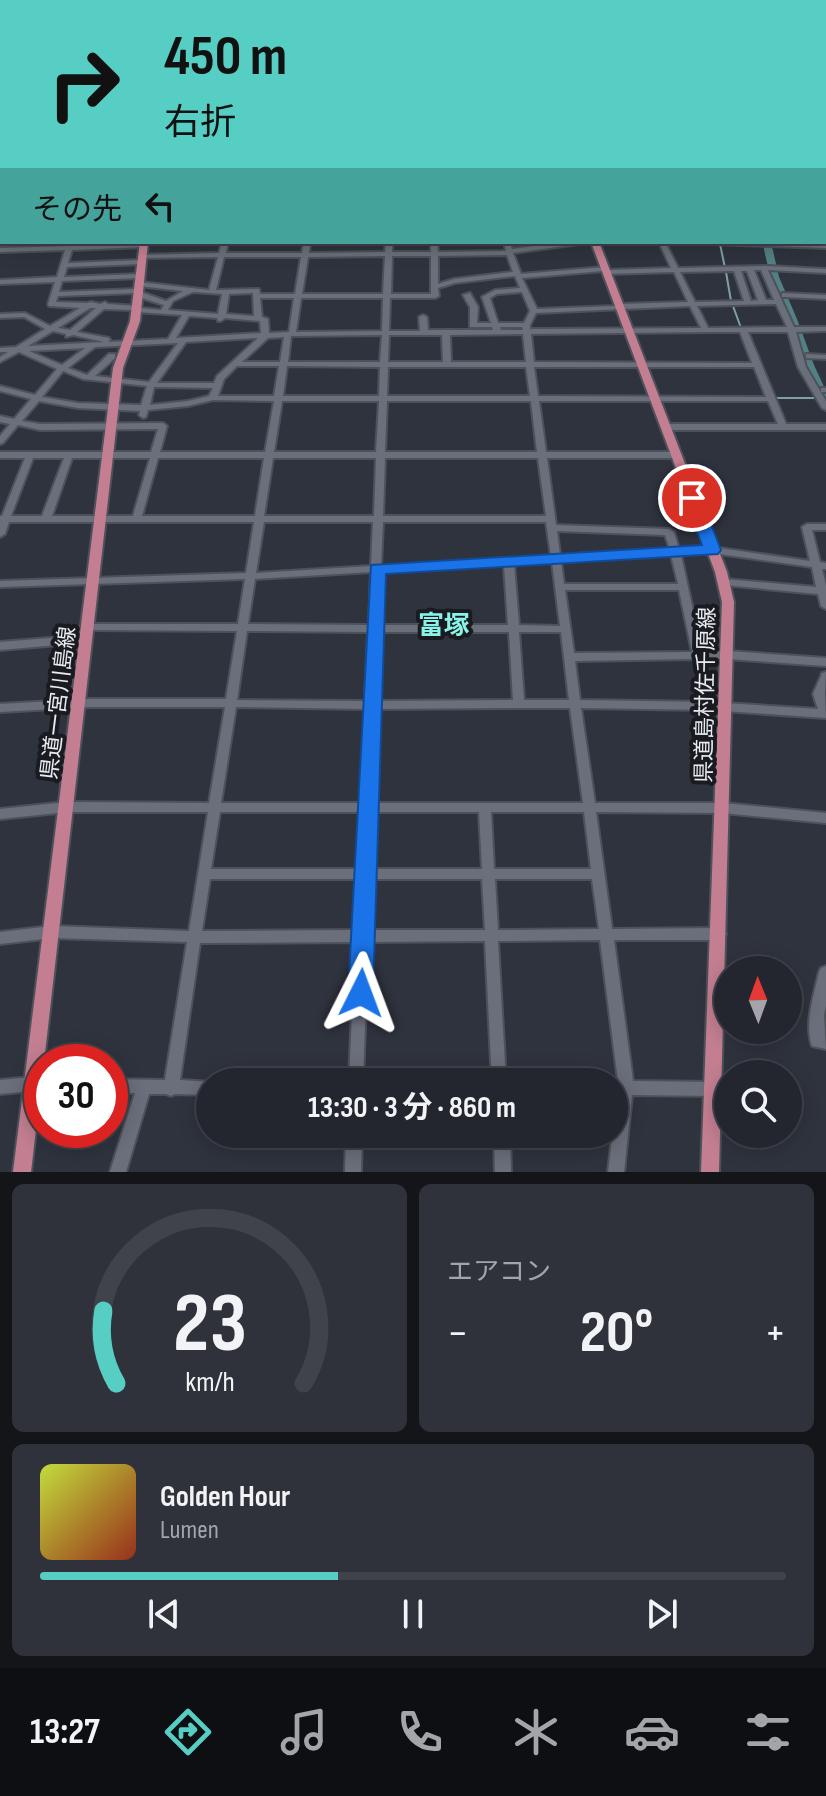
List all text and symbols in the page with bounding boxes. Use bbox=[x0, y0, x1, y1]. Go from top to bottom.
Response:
text: 450 m bbox=[164, 24, 287, 91]
icon: right bbox=[32, 32, 136, 136]
text: 右折 bbox=[164, 102, 236, 145]
icon: left bbox=[138, 184, 182, 228]
text: その先 bbox=[32, 192, 122, 228]
pin bbox=[658, 464, 726, 532]
icon: arrive bbox=[670, 476, 714, 520]
street label: 県道島村佐千原線 bbox=[691, 607, 721, 783]
district label: 富塚 bbox=[418, 611, 470, 642]
street label: 県道一宮川島線 bbox=[36, 625, 82, 781]
position arrow bbox=[319, 951, 403, 1035]
north arrow bbox=[714, 956, 802, 1044]
map controls bbox=[714, 956, 802, 1148]
speed limit sign: 30 bbox=[24, 1044, 128, 1148]
button: search bbox=[714, 1060, 802, 1148]
text: 13:30 · 3 分 · 860 m bbox=[308, 1090, 516, 1126]
text: エアコン bbox=[447, 1257, 551, 1288]
text: 23 bbox=[173, 1275, 246, 1375]
text: 20° bbox=[580, 1297, 653, 1369]
text: − bbox=[447, 1307, 469, 1360]
text: + bbox=[764, 1307, 786, 1360]
text: km/h bbox=[185, 1365, 234, 1400]
text: Golden Hour bbox=[160, 1479, 290, 1515]
text: Lumen bbox=[160, 1515, 219, 1546]
icon: previous bbox=[142, 1592, 186, 1636]
icon: pause bbox=[391, 1592, 435, 1636]
icon: next bbox=[640, 1592, 684, 1636]
icon: directions bbox=[160, 1704, 216, 1760]
icon: music bbox=[276, 1704, 332, 1760]
icon: phone bbox=[392, 1704, 448, 1760]
icon: climate bbox=[508, 1704, 564, 1760]
icon: car bbox=[624, 1704, 680, 1760]
icon: filters bbox=[740, 1704, 796, 1760]
text: 13:27 bbox=[30, 1711, 100, 1754]

